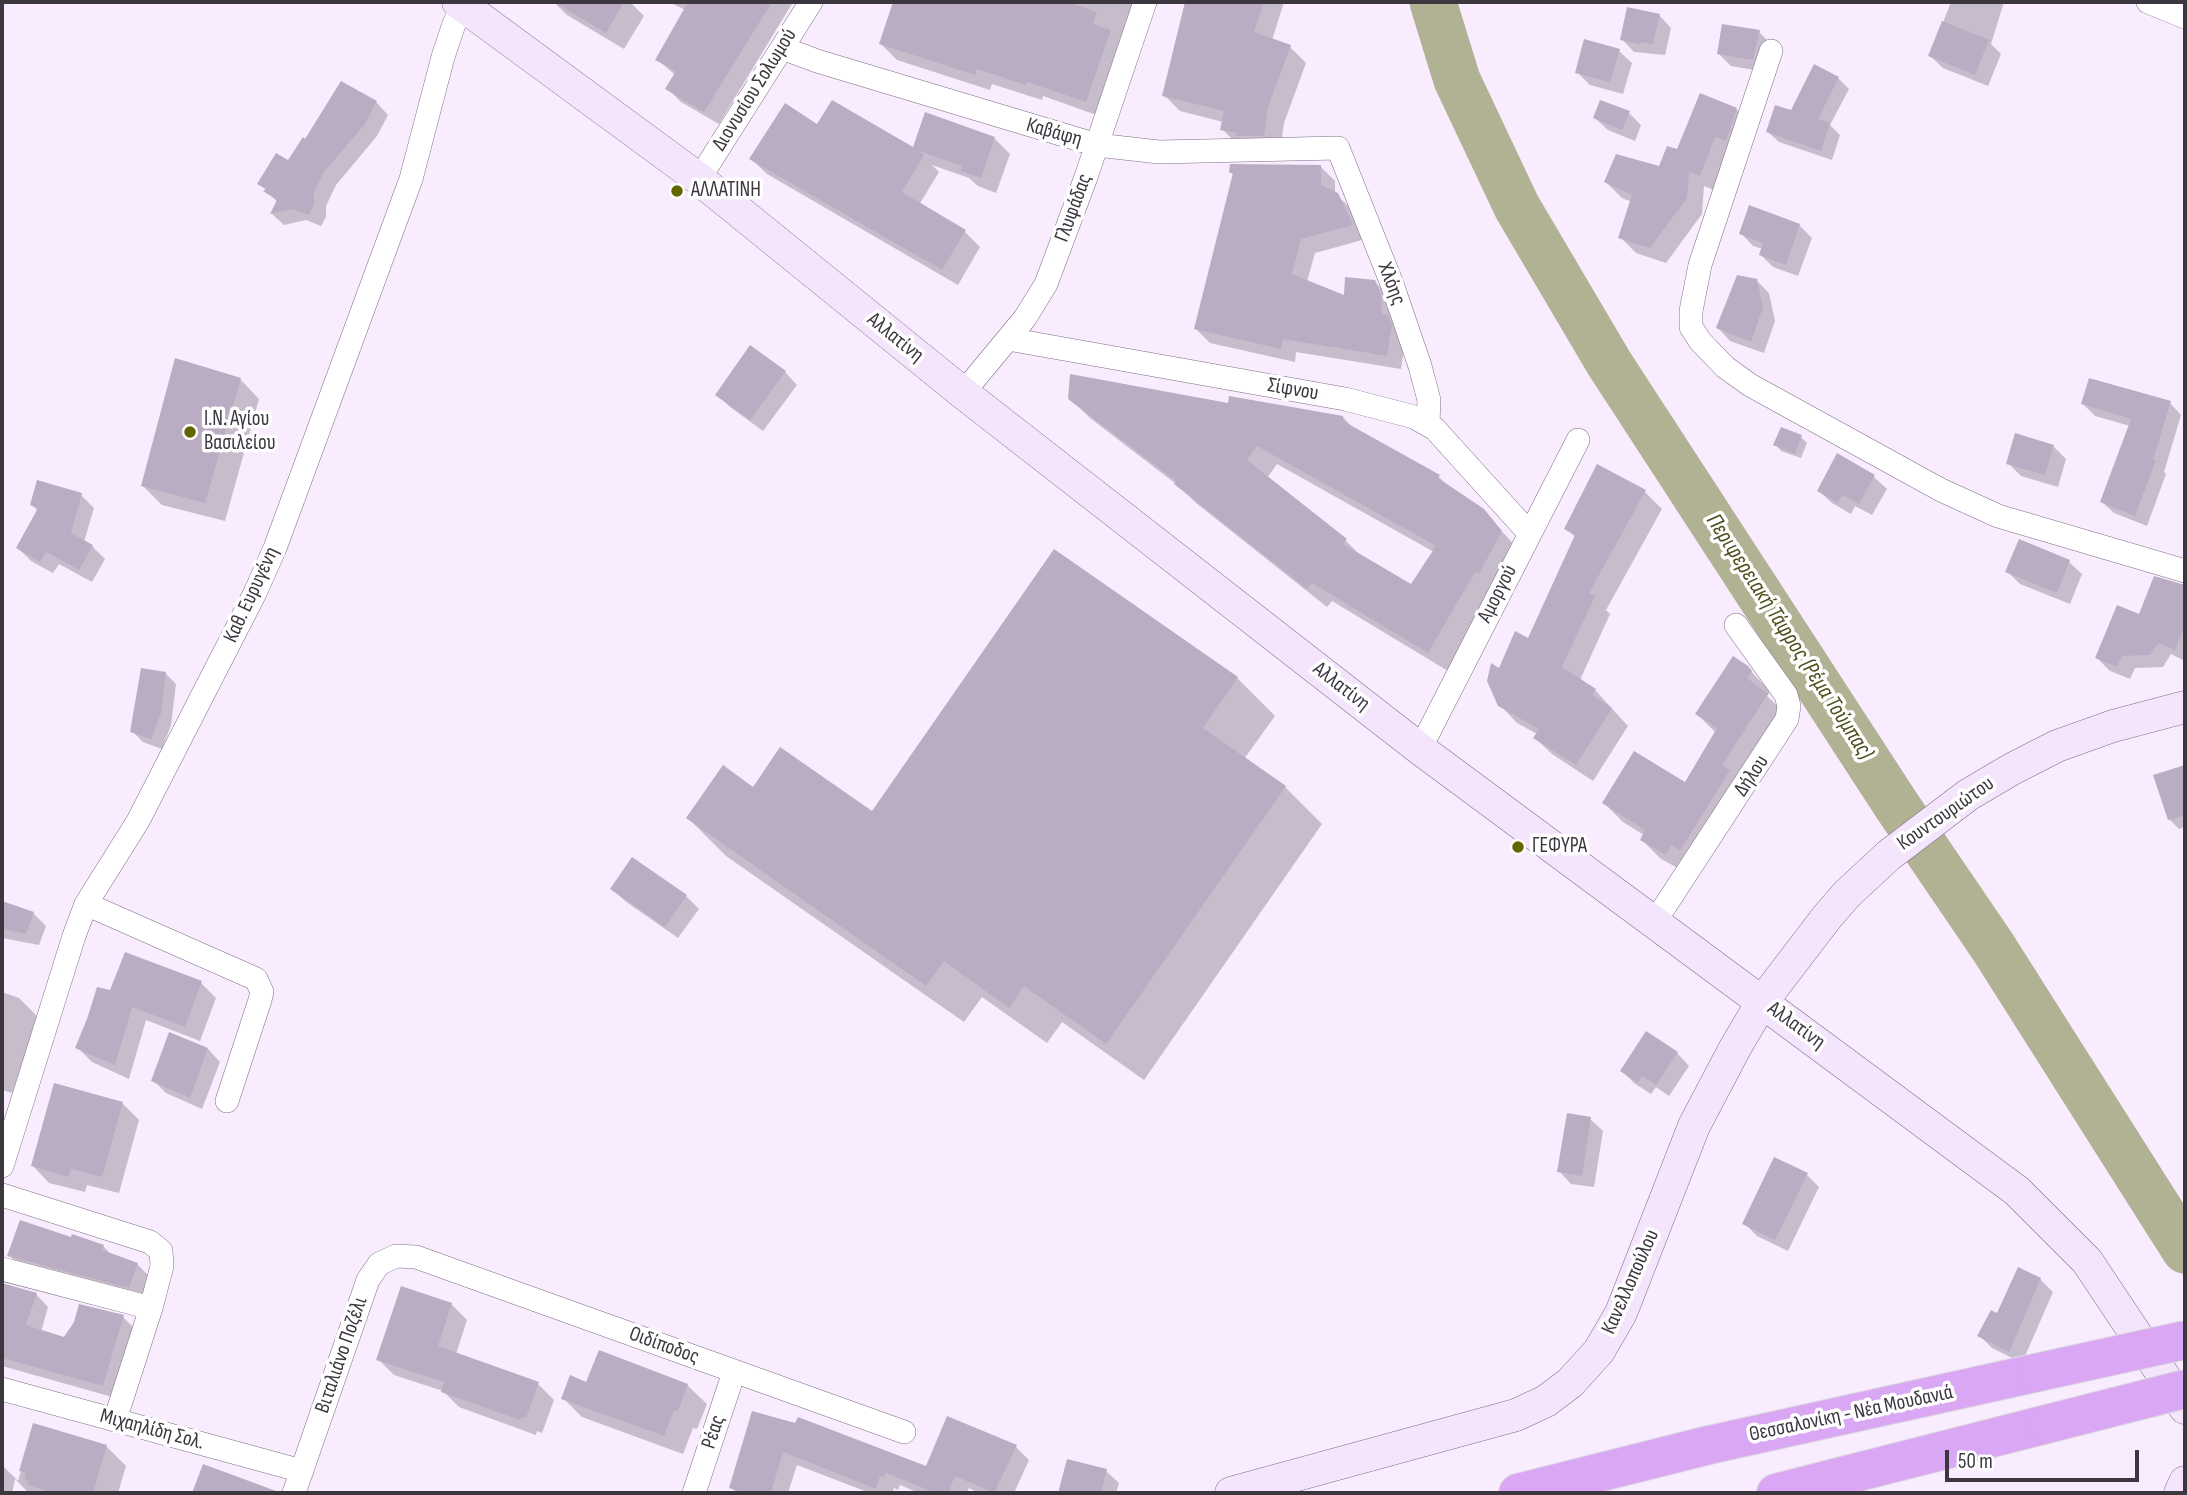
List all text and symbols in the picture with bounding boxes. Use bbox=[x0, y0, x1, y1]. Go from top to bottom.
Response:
street label: Διονυσίου Σολωμού bbox=[707, 24, 803, 156]
street label: Καβάφη bbox=[1023, 113, 1085, 153]
street label: Γλυφάδας bbox=[1050, 171, 1098, 245]
place label: ΑΛΛΑΤΙΝΗ bbox=[691, 178, 761, 204]
marker: ΑΛΛΑΤΙΝΗ bbox=[669, 183, 685, 199]
street label: Χλόης bbox=[1371, 259, 1411, 309]
street label: Αλλατίνη bbox=[862, 308, 928, 368]
street label: Σίφνου bbox=[1266, 373, 1320, 407]
place label: Ι.Ν. Αγίου Βασιλείου bbox=[204, 407, 276, 457]
marker: Ι.Ν. Αγίου Βασιλείου bbox=[182, 424, 198, 440]
water label: Περιφερειακή Τάφρος (Ρέμα Τούμπας) bbox=[1699, 509, 1879, 765]
street label: Καθ. Ευρυγένη bbox=[219, 543, 285, 647]
street label: Αμοργού bbox=[1473, 561, 1523, 627]
street label: Αλλατίνη bbox=[1308, 657, 1374, 717]
street label: Δήλου bbox=[1729, 751, 1775, 801]
street label: Κουντουριώτου bbox=[1893, 772, 1999, 856]
place label: ΓΕΦΥΡΑ bbox=[1532, 834, 1587, 860]
marker: ΓΕΦΥΡΑ bbox=[1510, 839, 1526, 855]
street label: Αλλατίνη bbox=[1762, 997, 1830, 1055]
street label: Κανελλοπούλου bbox=[1597, 1226, 1665, 1338]
street label: Βιταλιάνο Ποζέλι bbox=[310, 1293, 374, 1417]
street label: Οιδίποδος bbox=[626, 1322, 702, 1370]
street label: Θεσσαλονίκη - Νέα Μουδανιά bbox=[1747, 1380, 1955, 1448]
street label: Μιχαηλίδη Σολ. bbox=[97, 1404, 207, 1456]
street label: Ρέας bbox=[697, 1412, 731, 1452]
scale bar bbox=[1949, 1436, 2143, 1480]
text: 50 m bbox=[1958, 1449, 1993, 1474]

